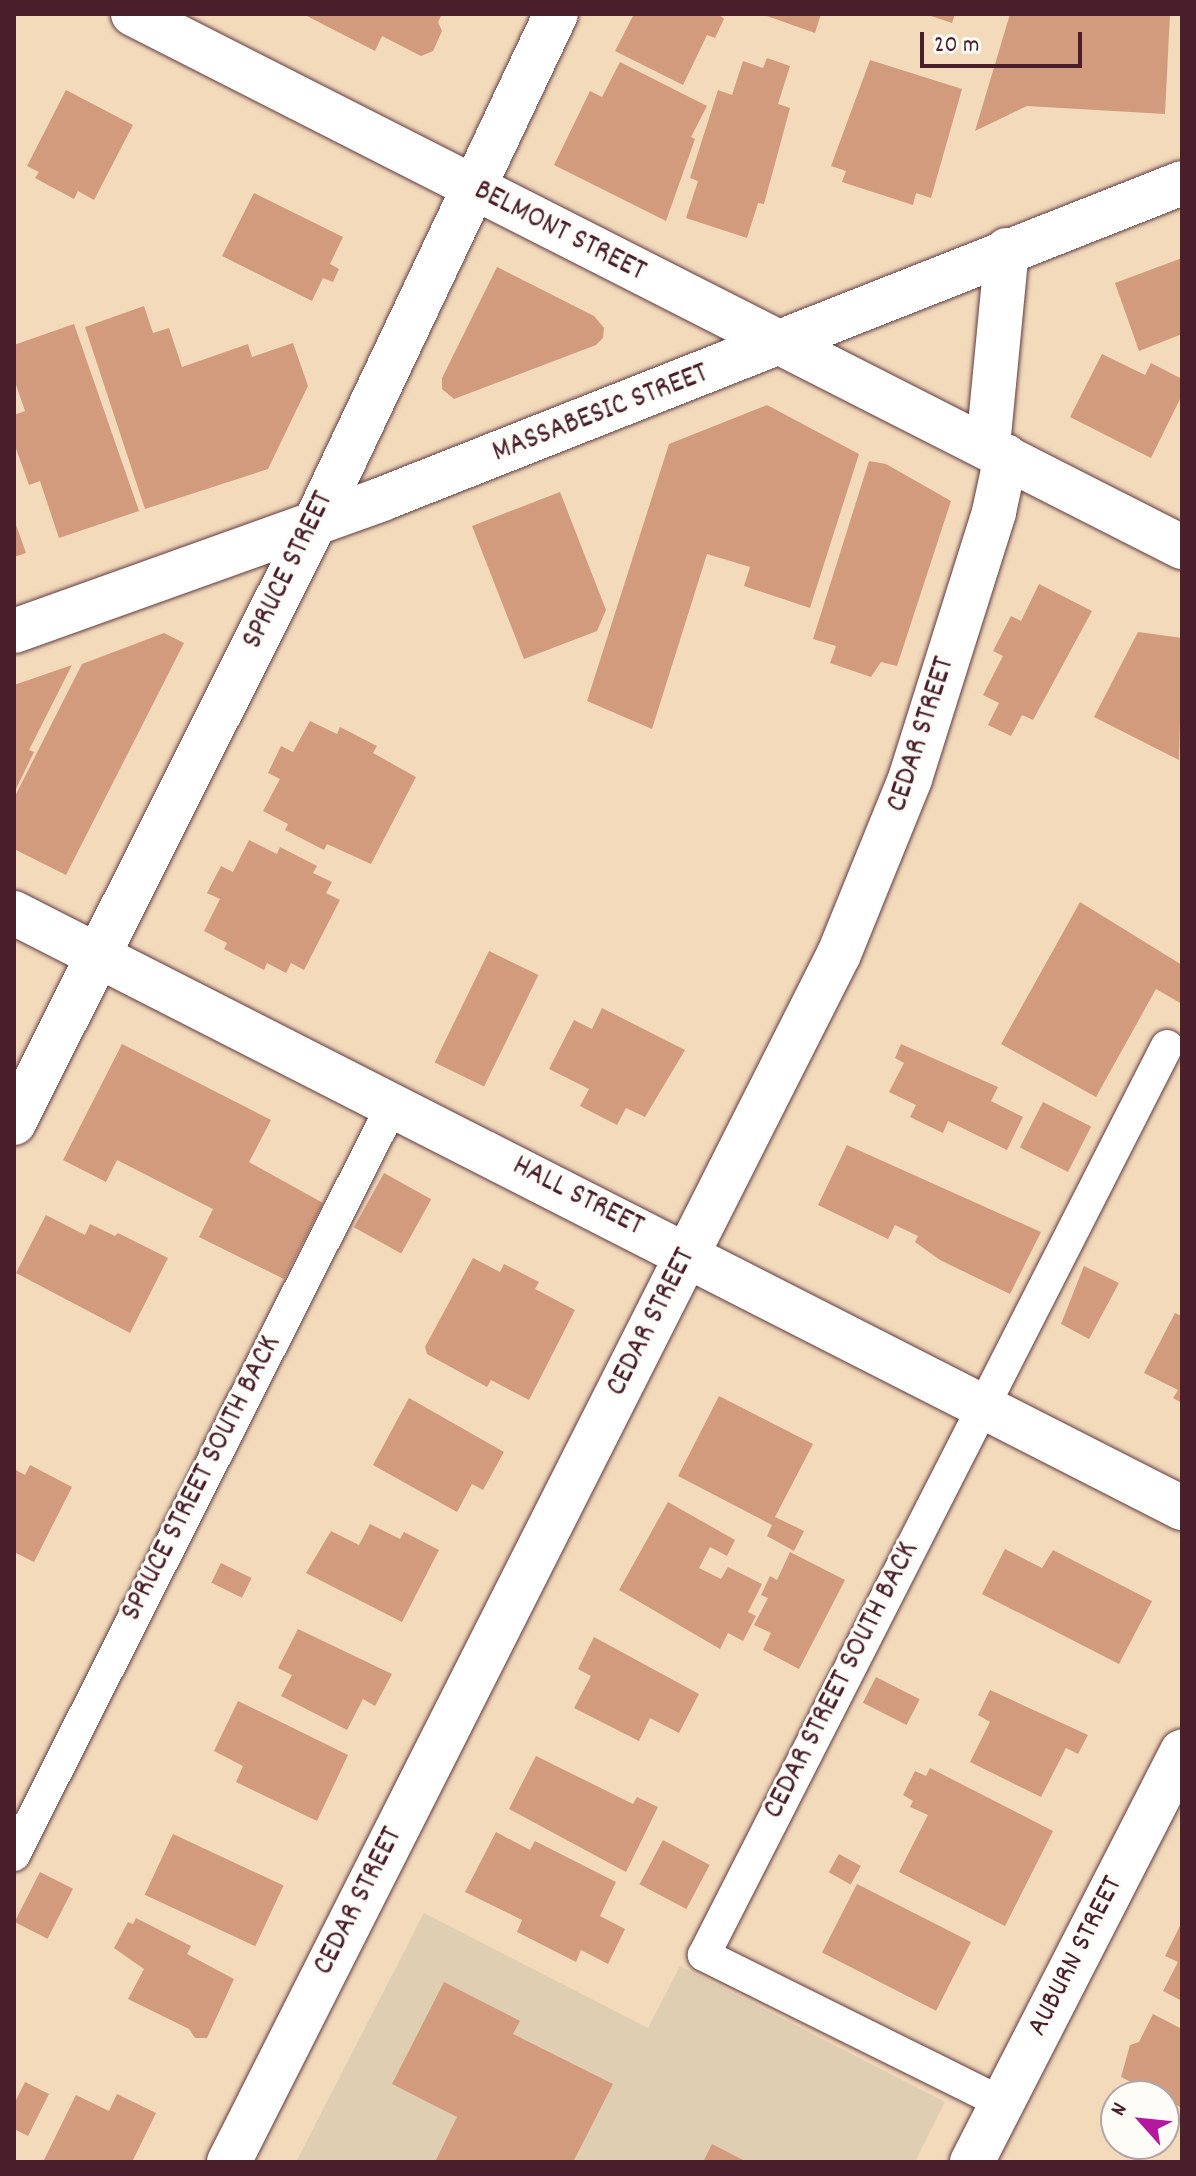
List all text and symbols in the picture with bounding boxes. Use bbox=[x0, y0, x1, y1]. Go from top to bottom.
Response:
scale bar bbox=[924, 16, 1086, 66]
text: 20 m bbox=[934, 29, 980, 63]
street label: BELMONT STREET bbox=[467, 174, 651, 292]
street label: MASSABESIC STREET bbox=[488, 357, 714, 473]
street label: SPRUCE STREET bbox=[236, 487, 344, 655]
street label: CEDAR STREET bbox=[881, 653, 965, 817]
street label: HALL STREET bbox=[505, 1150, 649, 1246]
street label: CEDAR STREET bbox=[600, 1243, 706, 1403]
street label: SPRUCE STREET SOUTH BACK bbox=[115, 1330, 291, 1628]
street label: CEDAR STREET SOUTH BACK bbox=[757, 1536, 929, 1826]
street label: CEDAR STREET bbox=[307, 1822, 413, 1982]
street label: AUBURN STREET bbox=[1021, 1871, 1133, 2043]
north arrow bbox=[1100, 2080, 1180, 2160]
text: N bbox=[1104, 2098, 1136, 2122]

